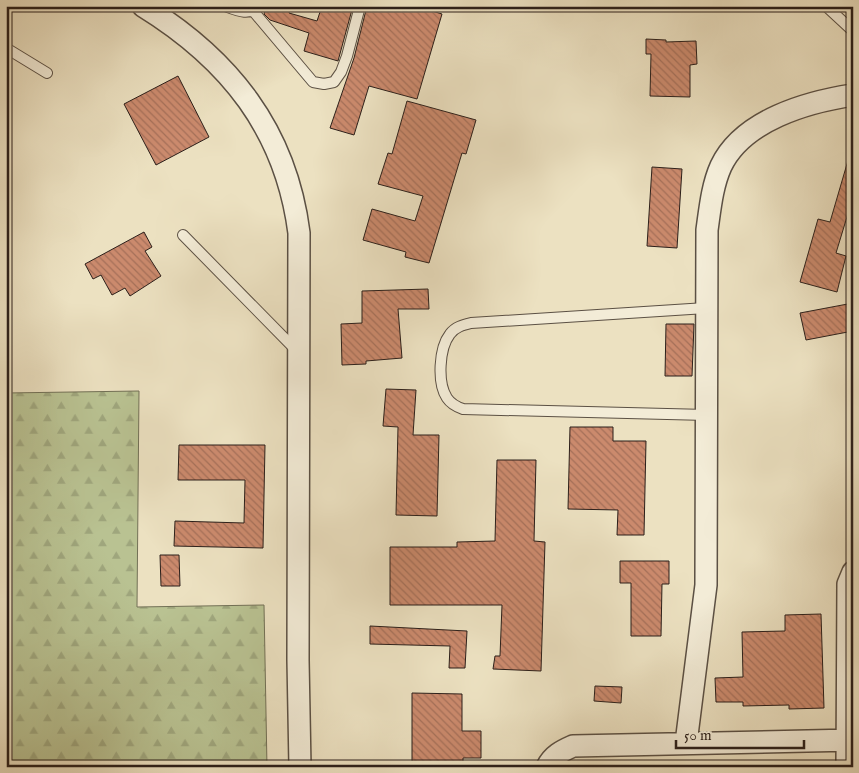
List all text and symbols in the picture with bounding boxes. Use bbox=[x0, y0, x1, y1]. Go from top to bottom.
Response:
scale bar bbox=[676, 718, 804, 750]
text: 50 m bbox=[684, 726, 712, 745]

